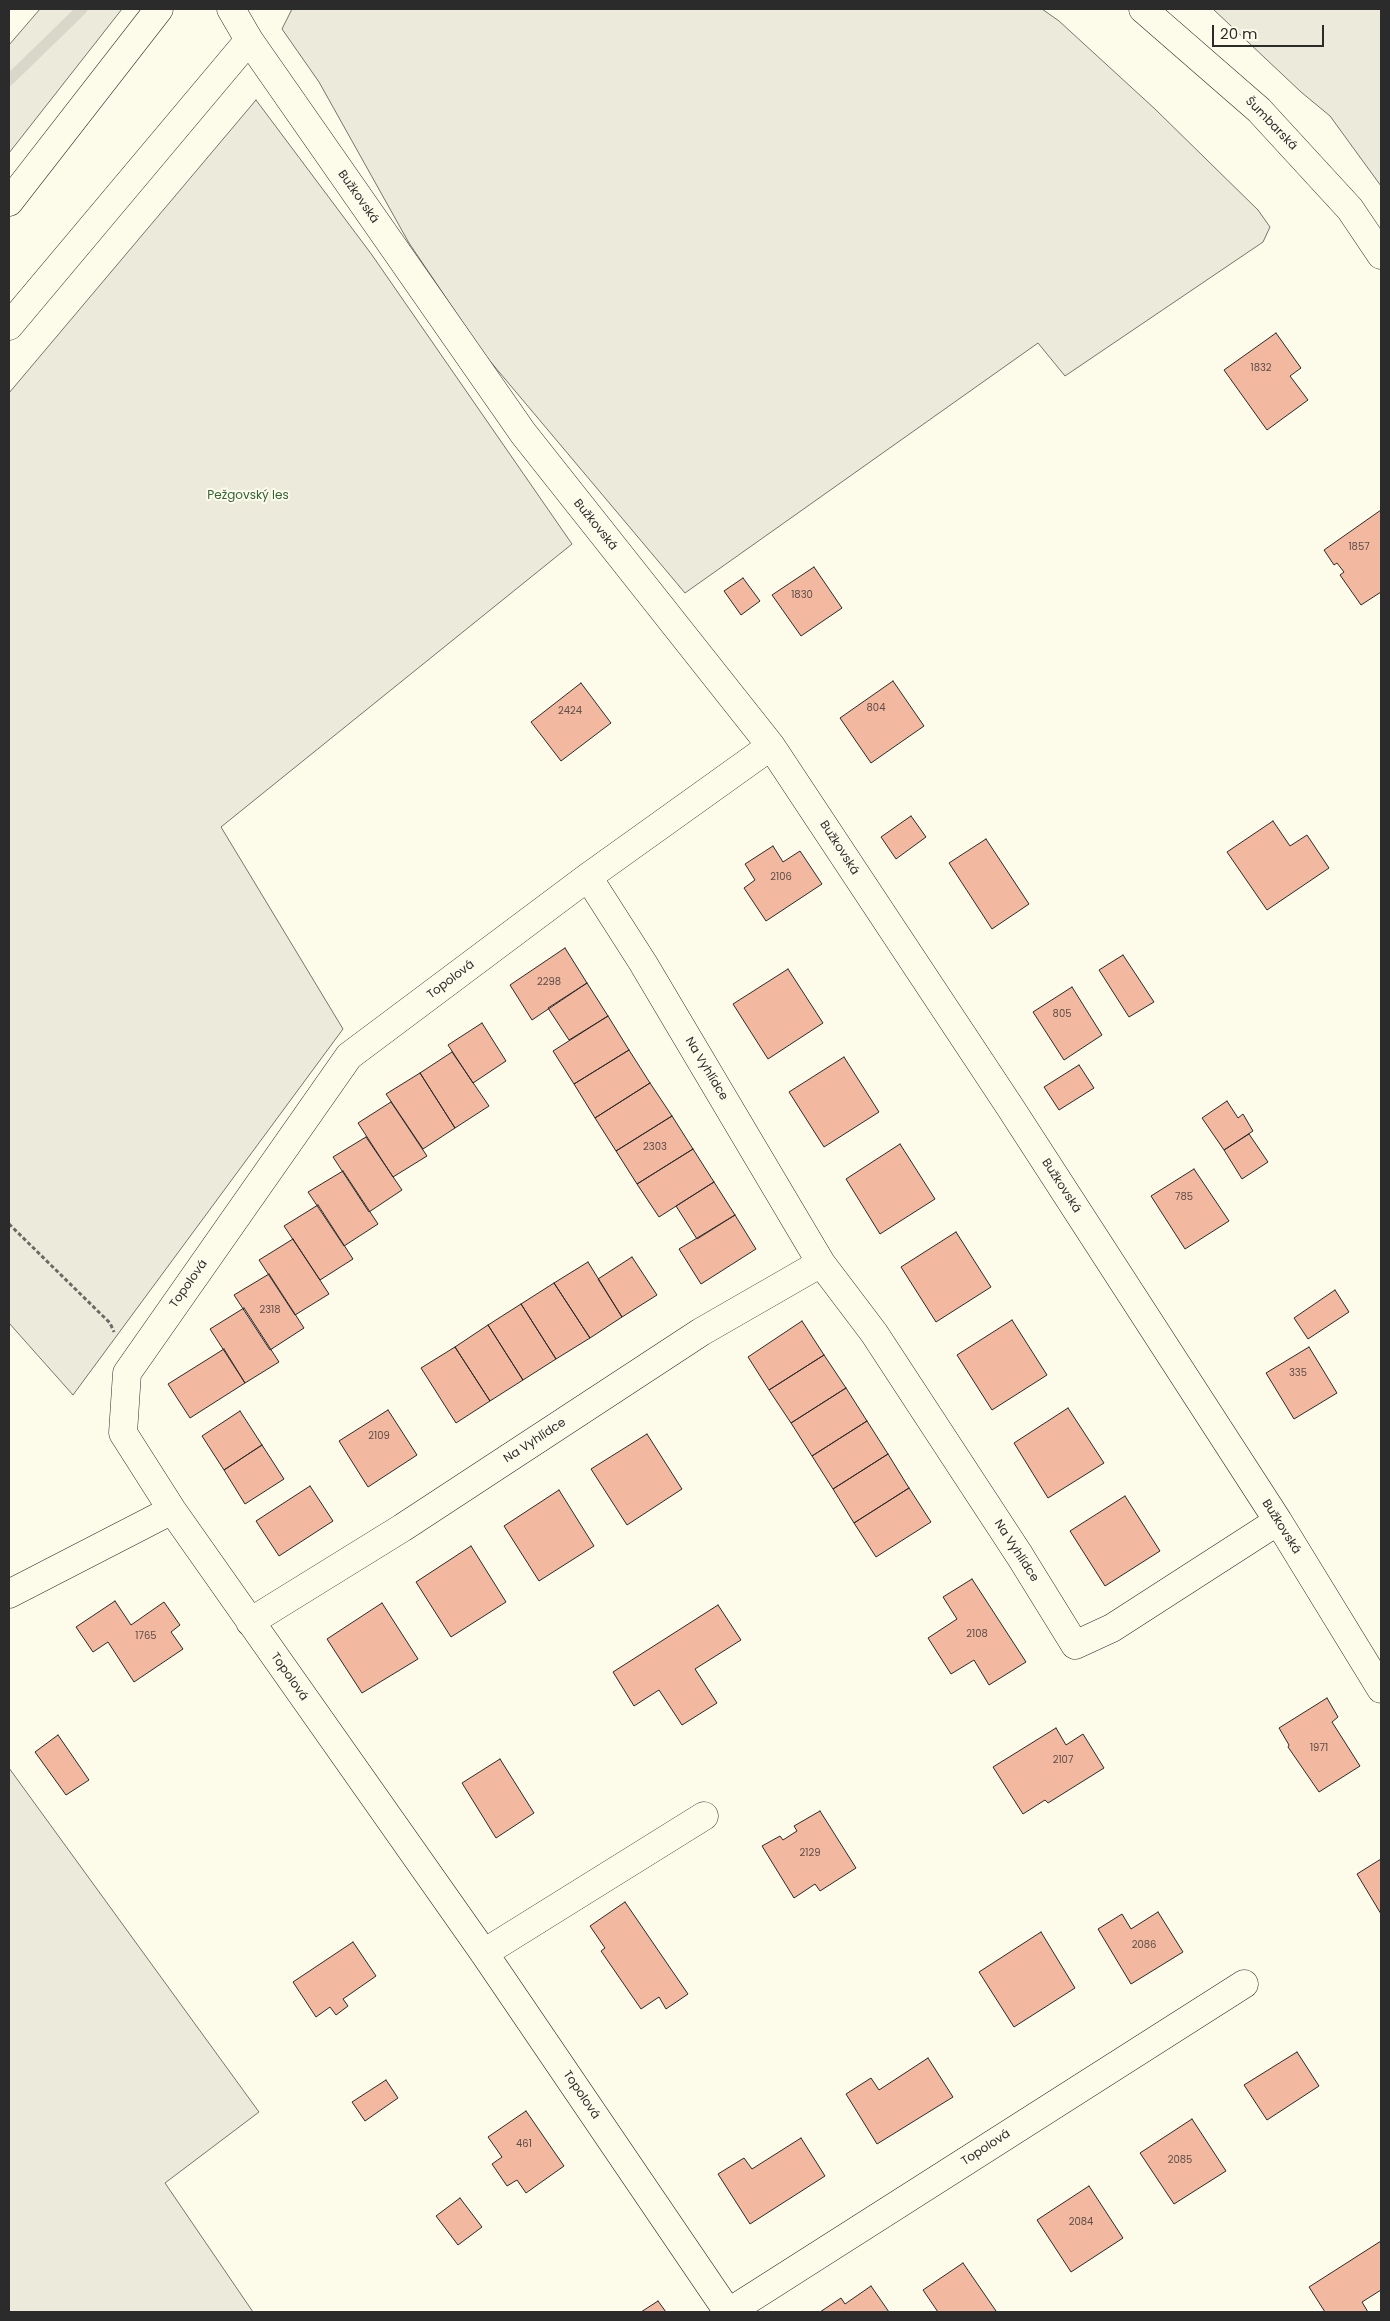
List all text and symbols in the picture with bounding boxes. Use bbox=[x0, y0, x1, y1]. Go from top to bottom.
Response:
scale bar bbox=[1215, 15, 1328, 47]
text: 20 m bbox=[1220, 23, 1258, 44]
street label: Šumbarská bbox=[1242, 94, 1300, 154]
street label: Bužkovská bbox=[334, 168, 382, 226]
house number: 1832 bbox=[1250, 362, 1272, 374]
park label: Pežgovský les bbox=[207, 489, 289, 503]
street label: Bužkovská bbox=[570, 497, 620, 553]
house number: 1857 bbox=[1348, 541, 1370, 553]
house number: 1830 bbox=[791, 589, 813, 601]
house number: 804 bbox=[867, 702, 885, 714]
house number: 2424 bbox=[558, 705, 582, 717]
street label: Bužkovská bbox=[816, 818, 862, 878]
house number: 2106 bbox=[770, 871, 792, 883]
street label: Topolová bbox=[425, 958, 477, 1002]
house number: 2298 bbox=[537, 976, 561, 988]
house number: 805 bbox=[1053, 1008, 1071, 1020]
street label: Na Vyhlídce bbox=[682, 1035, 730, 1103]
house number: 2303 bbox=[643, 1141, 667, 1153]
street label: Bužkovská bbox=[1038, 1156, 1084, 1216]
house number: 785 bbox=[1175, 1191, 1193, 1203]
street label: Topolová bbox=[167, 1257, 211, 1311]
house number: 2318 bbox=[259, 1304, 281, 1316]
house number: 335 bbox=[1289, 1367, 1307, 1379]
street label: Na Vyhlídce bbox=[501, 1416, 569, 1466]
house number: 2109 bbox=[368, 1430, 390, 1442]
street label: Bužkovská bbox=[1259, 1497, 1303, 1557]
street label: Na Vyhlídce bbox=[991, 1517, 1041, 1585]
house number: 2108 bbox=[966, 1628, 988, 1640]
house number: 1765 bbox=[135, 1630, 157, 1642]
street label: Topolová bbox=[267, 1650, 311, 1704]
house number: 1971 bbox=[1310, 1742, 1328, 1754]
house number: 2107 bbox=[1053, 1754, 1073, 1766]
house number: 2129 bbox=[800, 1847, 820, 1859]
house number: 2086 bbox=[1132, 1939, 1156, 1951]
street label: Topolová bbox=[560, 2068, 602, 2122]
street label: Topolová bbox=[959, 2127, 1013, 2169]
house number: 461 bbox=[516, 2138, 532, 2150]
house number: 2085 bbox=[1168, 2154, 1192, 2166]
house number: 2084 bbox=[1069, 2216, 1093, 2228]

